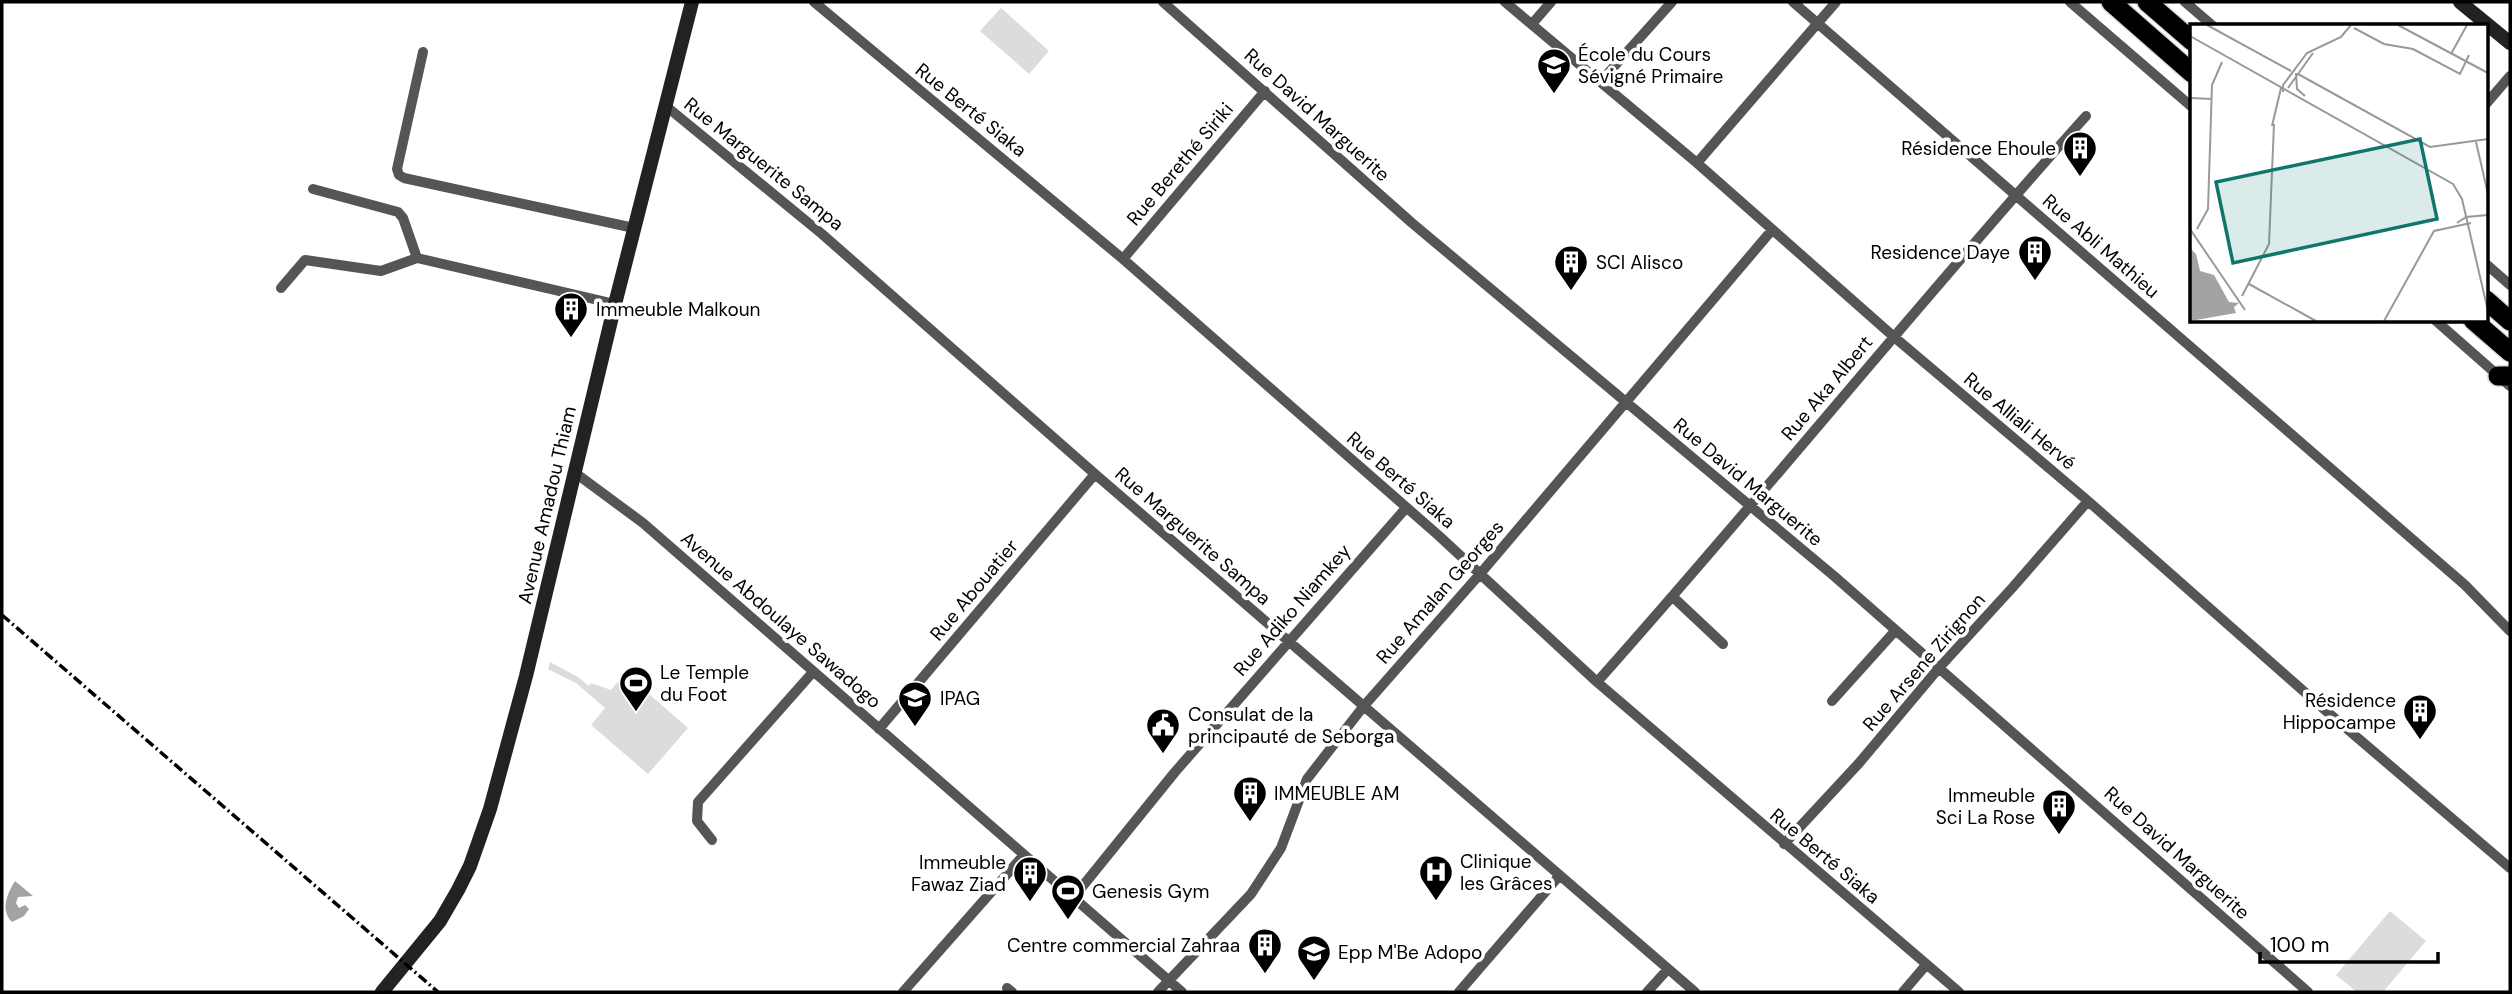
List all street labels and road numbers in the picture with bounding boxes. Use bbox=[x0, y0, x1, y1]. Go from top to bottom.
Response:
street label: Rue David Marguerite bbox=[1239, 43, 1395, 187]
street label: Rue Berté Siaka bbox=[910, 57, 1032, 163]
street label: Rue Marguerite Sampa bbox=[679, 92, 849, 236]
street label: Rue Berethé Siriki bbox=[1121, 97, 1239, 231]
street label: Rue Abli Mathieu bbox=[2037, 188, 2165, 304]
street label: Rue Aka Albert bbox=[1776, 330, 1878, 446]
street label: Rue Alliali Hervé bbox=[1959, 367, 2081, 475]
street label: Avenue Amadou Thiam bbox=[512, 404, 582, 606]
street label: Rue David Marguerite bbox=[1668, 412, 1828, 552]
street label: Rue Berté Siaka bbox=[1341, 426, 1461, 534]
street label: Rue Marguerite Sampa bbox=[1110, 461, 1276, 611]
street label: Rue Amalan Georges bbox=[1371, 515, 1509, 669]
street label: Avenue Abdoulaye Sawadogo bbox=[675, 526, 887, 714]
street label: Rue Abouatier bbox=[924, 534, 1024, 646]
street label: Rue Adiko Niamkey bbox=[1228, 539, 1356, 681]
street label: Rue Arsene Zirignon bbox=[1857, 588, 1991, 736]
street label: Rue David Marguerite bbox=[2099, 781, 2255, 925]
street label: Rue Berté Siaka bbox=[1765, 803, 1885, 909]

